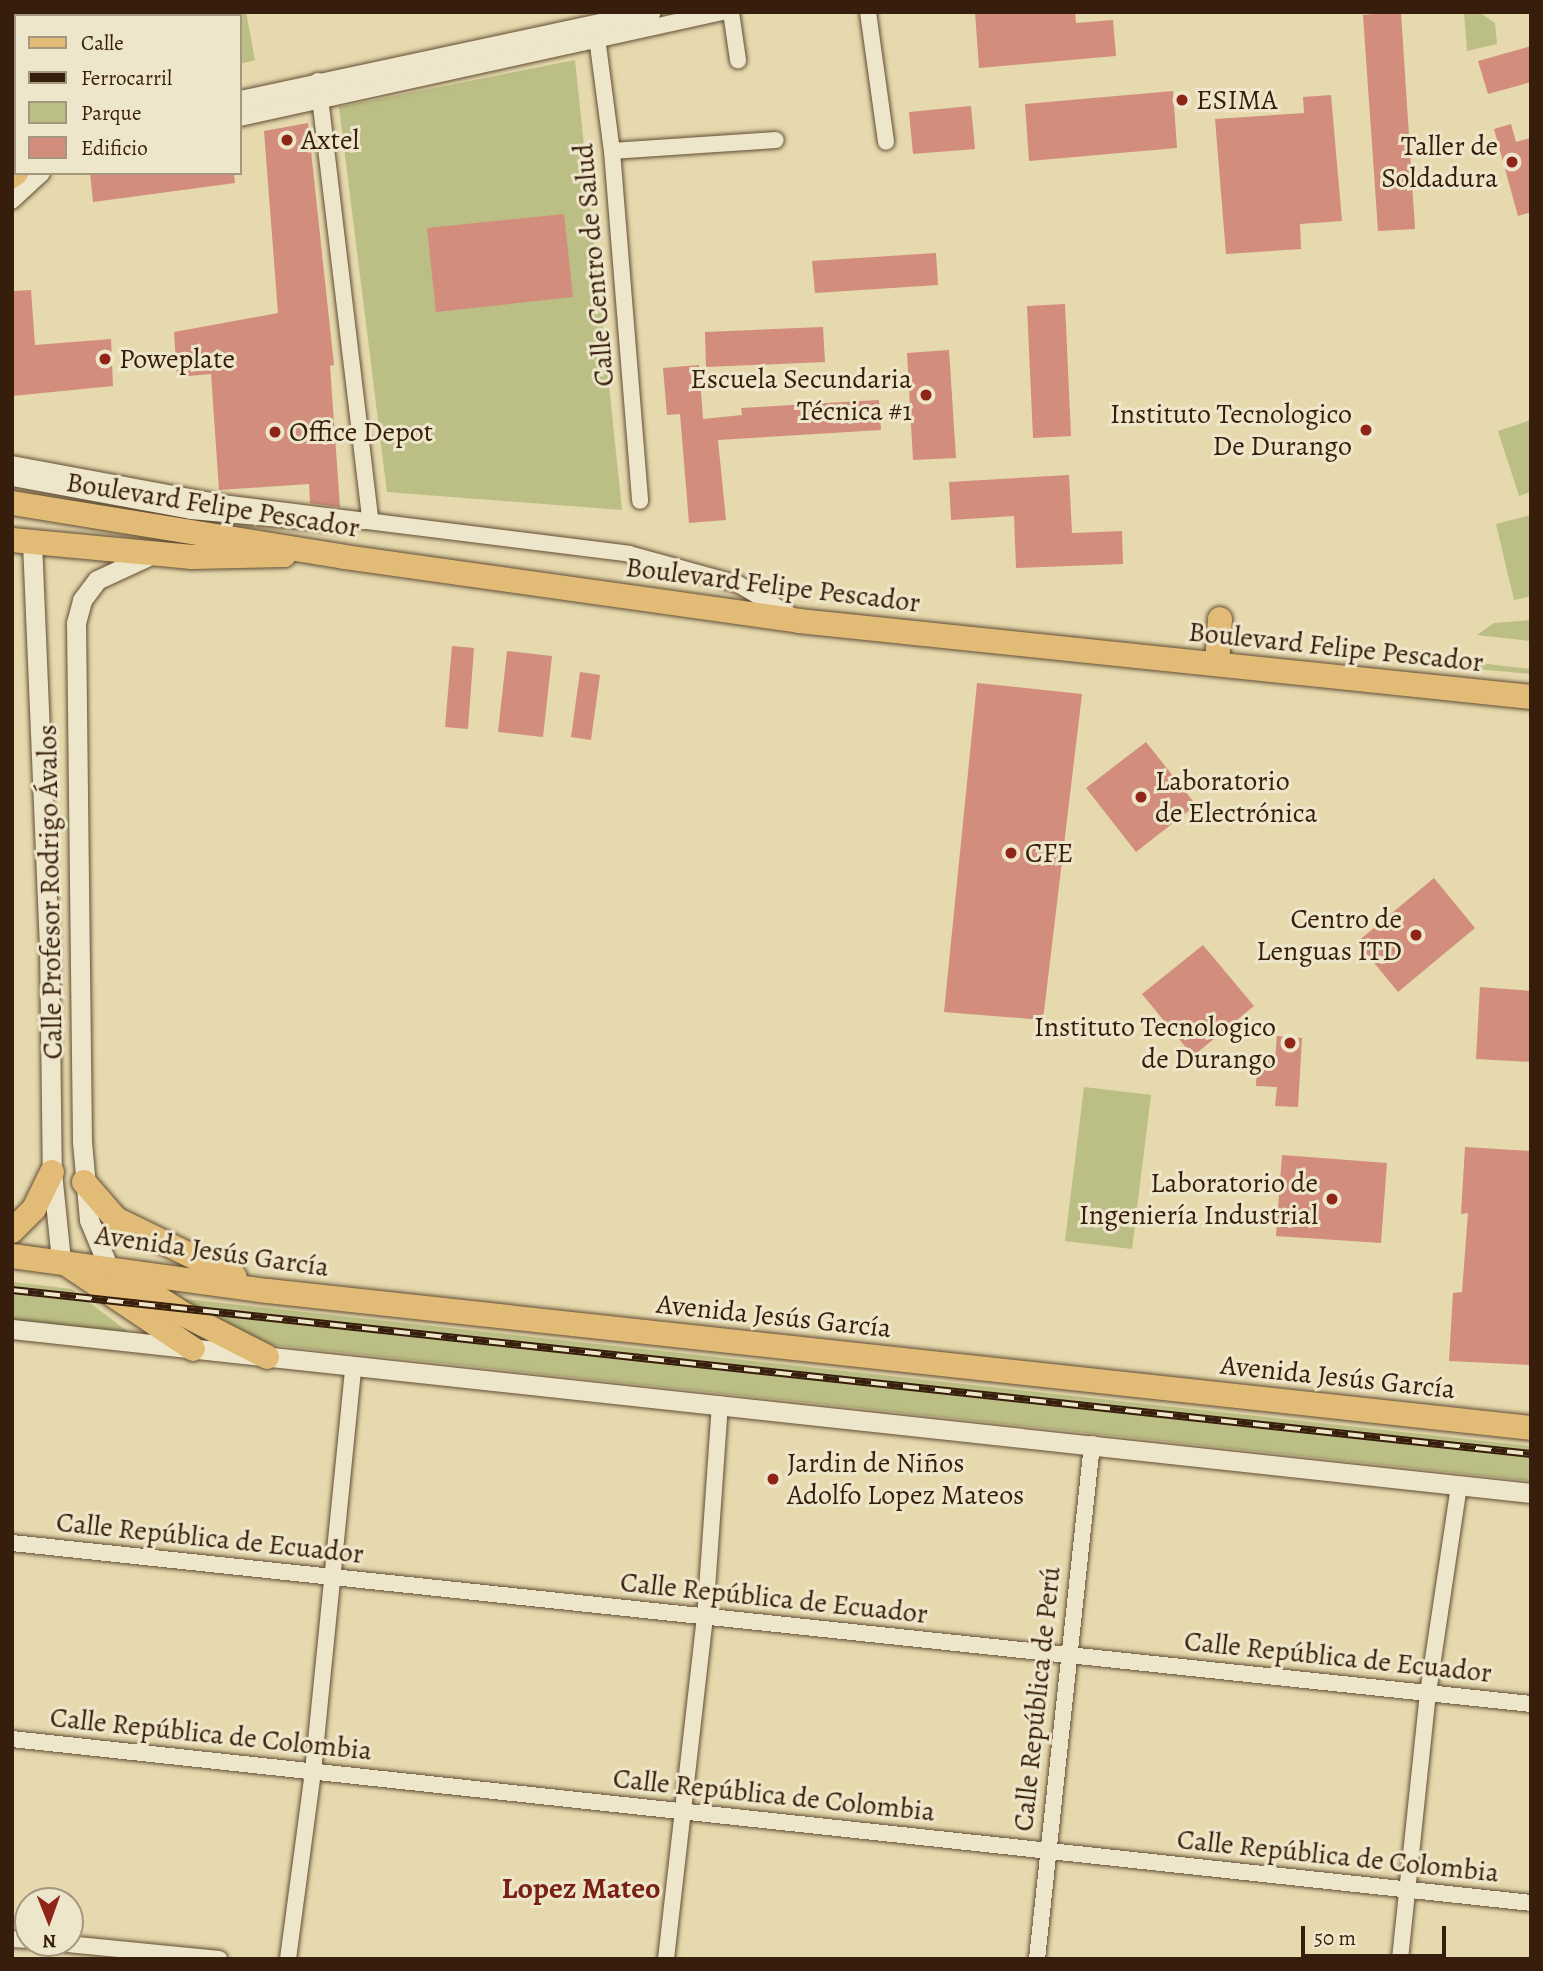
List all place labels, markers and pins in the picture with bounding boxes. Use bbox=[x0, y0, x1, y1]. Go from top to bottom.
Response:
place label: ESIMA bbox=[1196, 83, 1278, 117]
marker: ESIMA bbox=[1174, 92, 1190, 108]
place label: Axtel bbox=[301, 123, 359, 157]
place label: Taller de Soldadura bbox=[1381, 129, 1498, 195]
marker: Axtel bbox=[279, 132, 295, 148]
marker: Taller de Soldadura bbox=[1504, 154, 1520, 170]
place label: Poweplate bbox=[119, 342, 235, 376]
marker: Poweplate bbox=[97, 351, 113, 367]
place label: Escuela Secundaria Técnica #1 bbox=[690, 362, 912, 428]
marker: Escuela Secundaria Técnica #1 bbox=[918, 387, 934, 403]
place label: Instituto Tecnologico De Durango bbox=[1110, 397, 1352, 463]
place label: Office Depot bbox=[289, 415, 433, 449]
marker: Instituto Tecnologico De Durango bbox=[1358, 422, 1374, 438]
marker: Office Depot bbox=[267, 424, 283, 440]
place label: Laboratorio de Electrónica bbox=[1155, 764, 1317, 830]
marker: Laboratorio de Electrónica bbox=[1133, 789, 1149, 805]
place label: CFE bbox=[1025, 836, 1073, 870]
marker: CFE bbox=[1003, 845, 1019, 861]
place label: Centro de Lenguas ITD bbox=[1256, 902, 1402, 968]
marker: Centro de Lenguas ITD bbox=[1408, 927, 1424, 943]
place label: Instituto Tecnologico de Durango bbox=[1034, 1010, 1276, 1076]
marker: Instituto Tecnologico de Durango bbox=[1282, 1035, 1298, 1051]
place label: Laboratorio de Ingeniería Industrial bbox=[1079, 1166, 1318, 1232]
marker: Laboratorio de Ingeniería Industrial bbox=[1324, 1191, 1340, 1207]
place label: Jardin de Niños Adolfo Lopez Mateos bbox=[787, 1446, 1024, 1512]
marker: Jardin de Niños Adolfo Lopez Mateos bbox=[765, 1471, 781, 1487]

